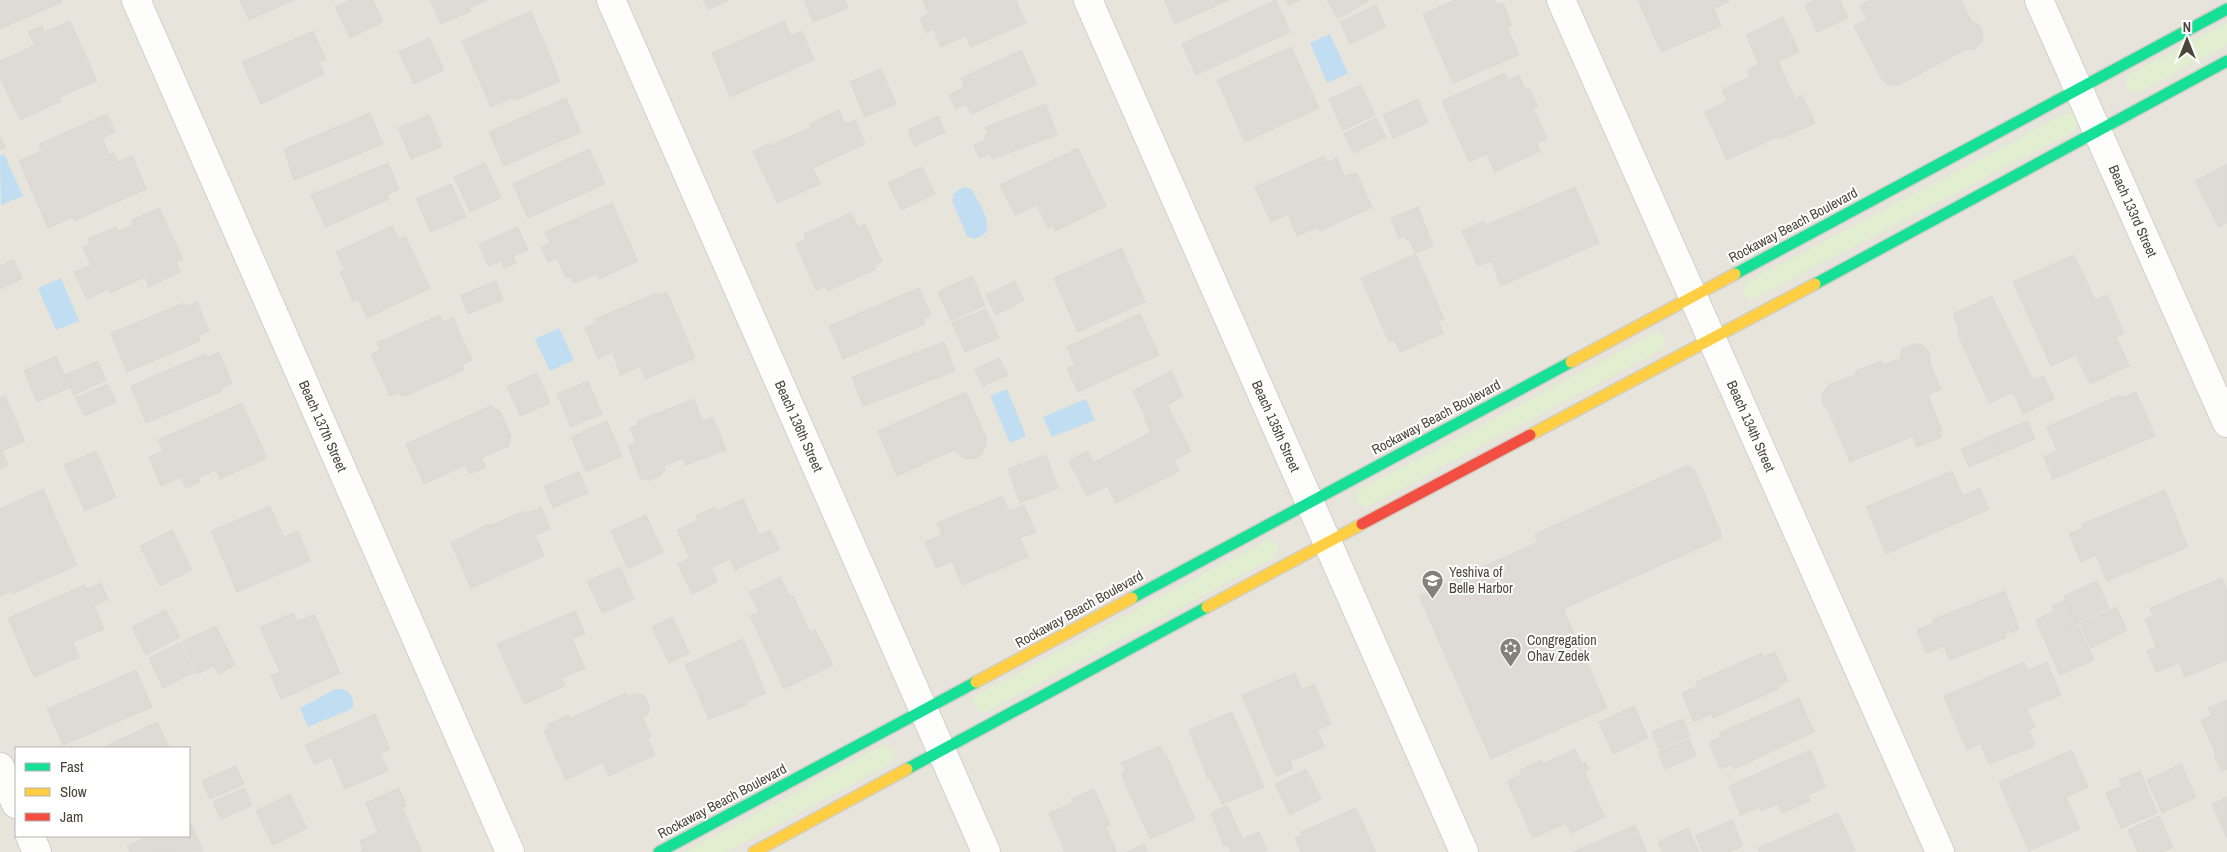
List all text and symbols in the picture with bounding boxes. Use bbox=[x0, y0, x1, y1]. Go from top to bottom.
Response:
north arrow bbox=[2162, 15, 2212, 65]
text: N bbox=[2183, 18, 2191, 36]
street label: Beach 133rd Street bbox=[2105, 162, 2161, 260]
street label: Rockaway Beach Boulevard bbox=[1725, 183, 1861, 267]
street label: Rockaway Beach Boulevard bbox=[1368, 375, 1504, 459]
street label: Beach 137th Street bbox=[295, 377, 351, 475]
street label: Beach 136th Street bbox=[771, 377, 827, 475]
street label: Beach 135th Street bbox=[1248, 377, 1304, 475]
street label: Beach 134th Street bbox=[1723, 377, 1779, 475]
place label: Yeshiva of Belle Harbor bbox=[1449, 563, 1513, 597]
street label: Rockaway Beach Boulevard bbox=[1012, 566, 1146, 652]
school or university icon: Yeshiva of Belle Harbor bbox=[1421, 568, 1445, 599]
place label: Congregation Ohav Zedek bbox=[1527, 631, 1597, 665]
synagogue icon: Congregation Ohav Zedek bbox=[1499, 636, 1523, 667]
legend bbox=[15, 747, 190, 837]
text: Fast bbox=[60, 756, 84, 777]
street label: Rockaway Beach Boulevard bbox=[654, 759, 790, 843]
text: Slow bbox=[60, 781, 87, 802]
text: Jam bbox=[60, 806, 83, 827]

